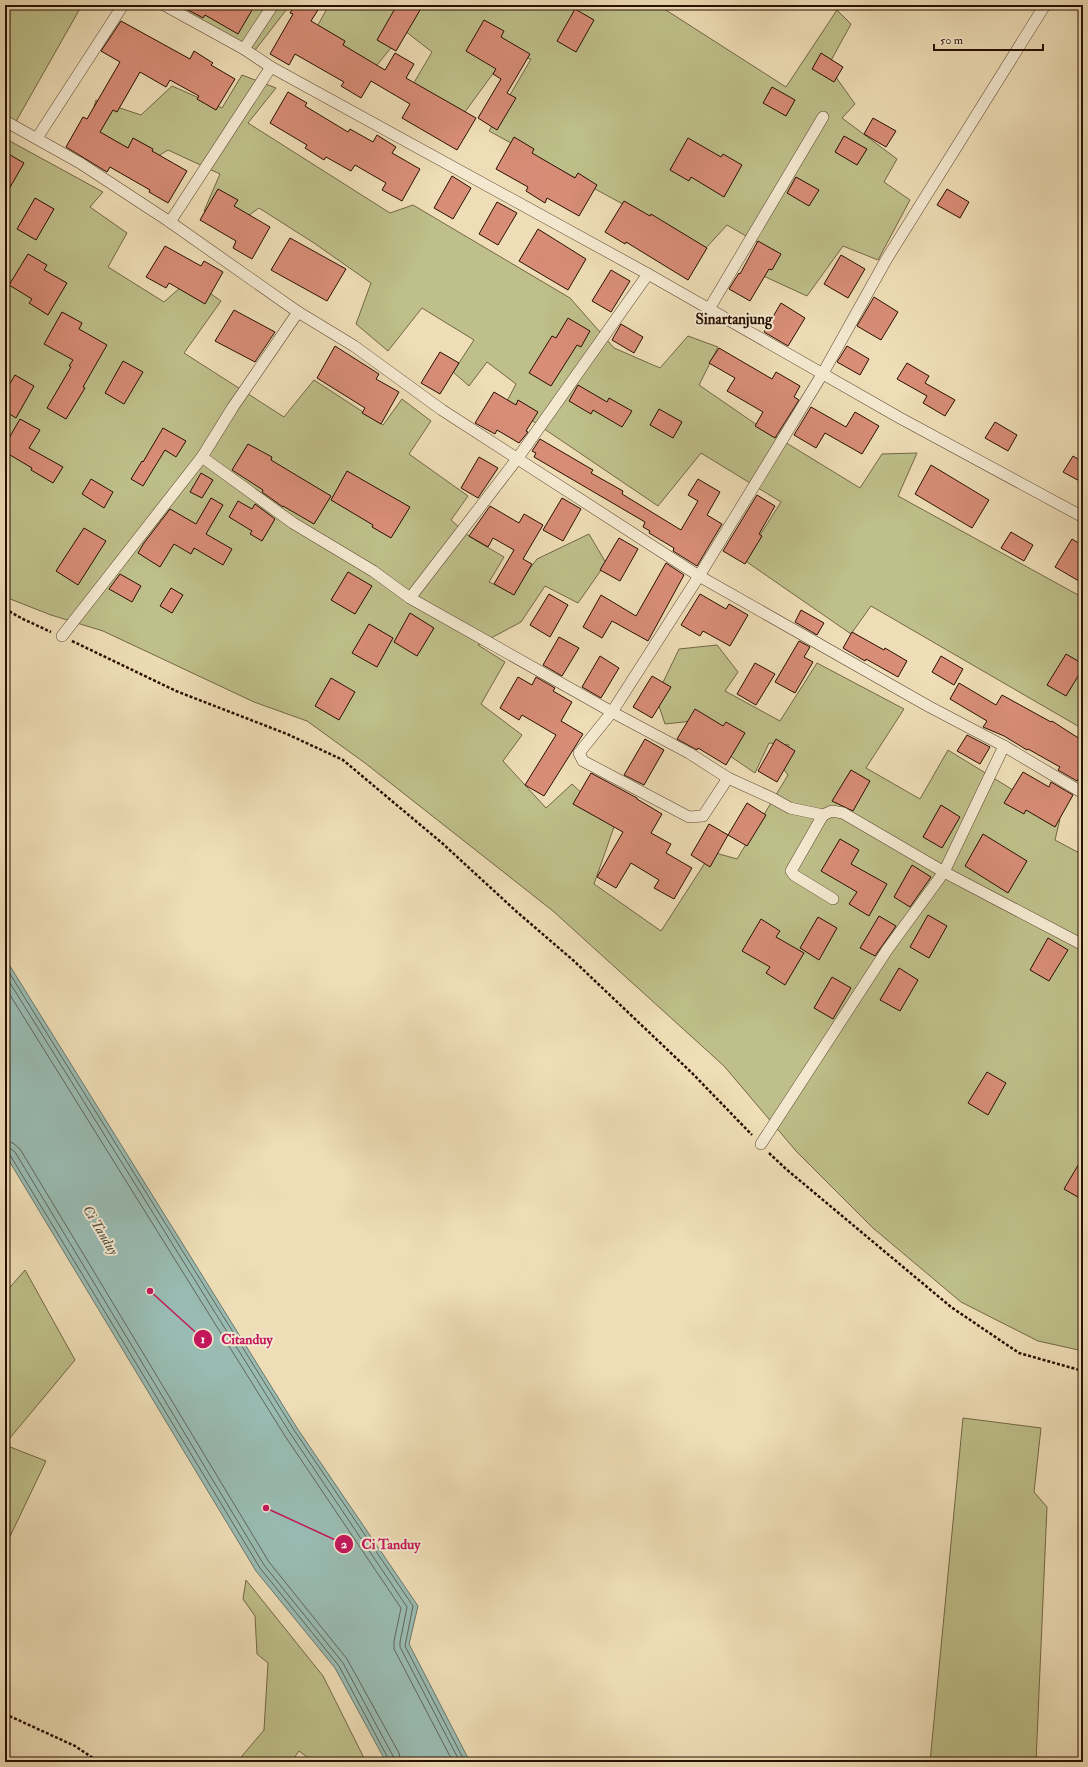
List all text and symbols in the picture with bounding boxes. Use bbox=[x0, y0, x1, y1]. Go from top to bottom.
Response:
scale bar bbox=[934, 26, 1043, 52]
text: 50 m bbox=[940, 33, 964, 48]
district label: Sinartanjung bbox=[696, 310, 773, 330]
water label: Ci Tanduy bbox=[79, 1202, 122, 1258]
callout: Citanduy bbox=[193, 1326, 281, 1352]
text: Citanduy bbox=[221, 1331, 274, 1349]
text: 1 bbox=[201, 1332, 205, 1347]
callout: Ci Tanduy bbox=[334, 1531, 429, 1557]
text: Ci Tanduy bbox=[362, 1536, 421, 1554]
text: 2 bbox=[341, 1537, 347, 1552]

